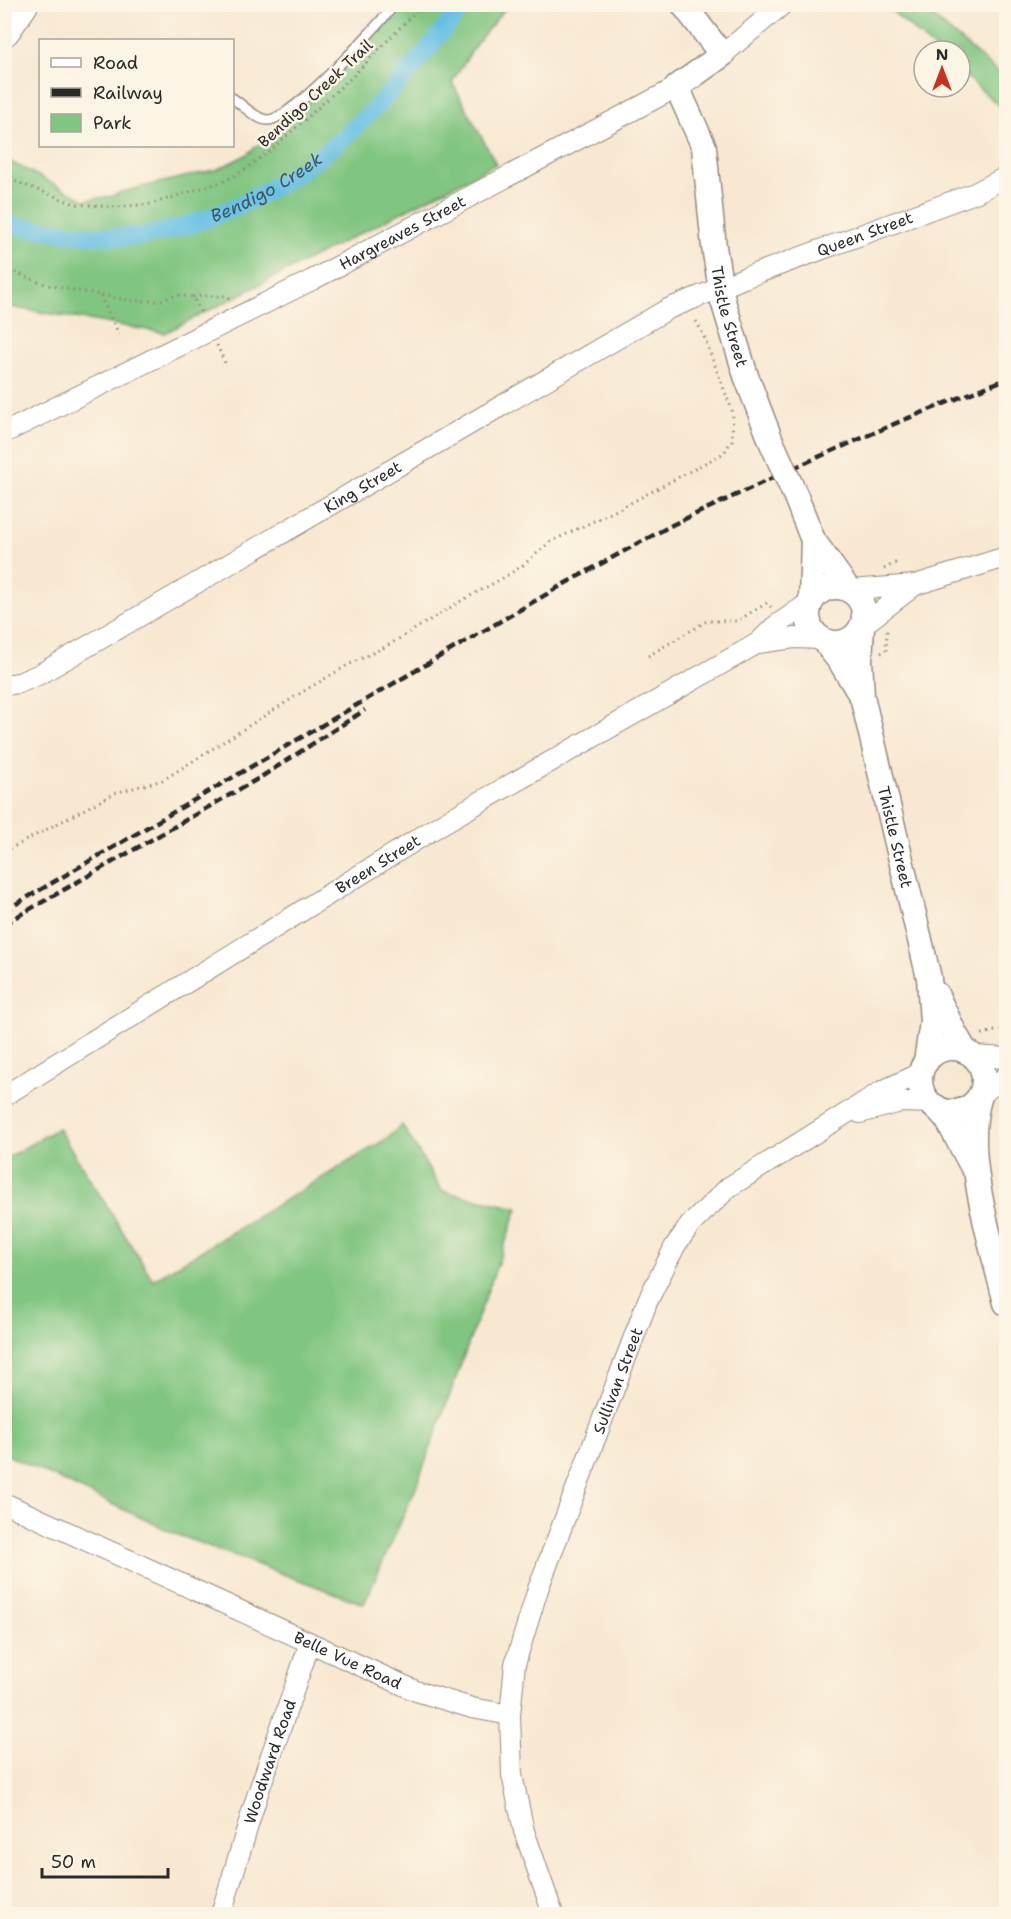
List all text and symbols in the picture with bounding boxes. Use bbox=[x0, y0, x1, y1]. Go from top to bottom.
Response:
street label: Bendigo Creek Trail bbox=[253, 35, 377, 152]
legend bbox=[39, 39, 234, 147]
north arrow bbox=[912, 39, 972, 99]
text: N bbox=[936, 44, 948, 65]
text: Road bbox=[93, 51, 138, 75]
text: Railway bbox=[93, 81, 163, 105]
text: Park bbox=[93, 111, 132, 135]
water label: Bendigo Creek bbox=[207, 147, 328, 228]
street label: Hargreaves Street bbox=[336, 191, 469, 275]
street label: Queen Street bbox=[814, 207, 916, 261]
street label: Thistle Street bbox=[706, 264, 753, 370]
street label: King Street bbox=[320, 456, 405, 518]
street label: Thistle Street bbox=[873, 784, 917, 890]
street label: Breen Street bbox=[332, 830, 424, 899]
street label: Sullivan Street bbox=[588, 1324, 648, 1437]
street label: Belle Vue Road bbox=[291, 1627, 405, 1694]
street label: Woodward Road bbox=[239, 1697, 301, 1826]
scale bar bbox=[42, 1841, 168, 1879]
text: 50 m bbox=[51, 1850, 96, 1874]

